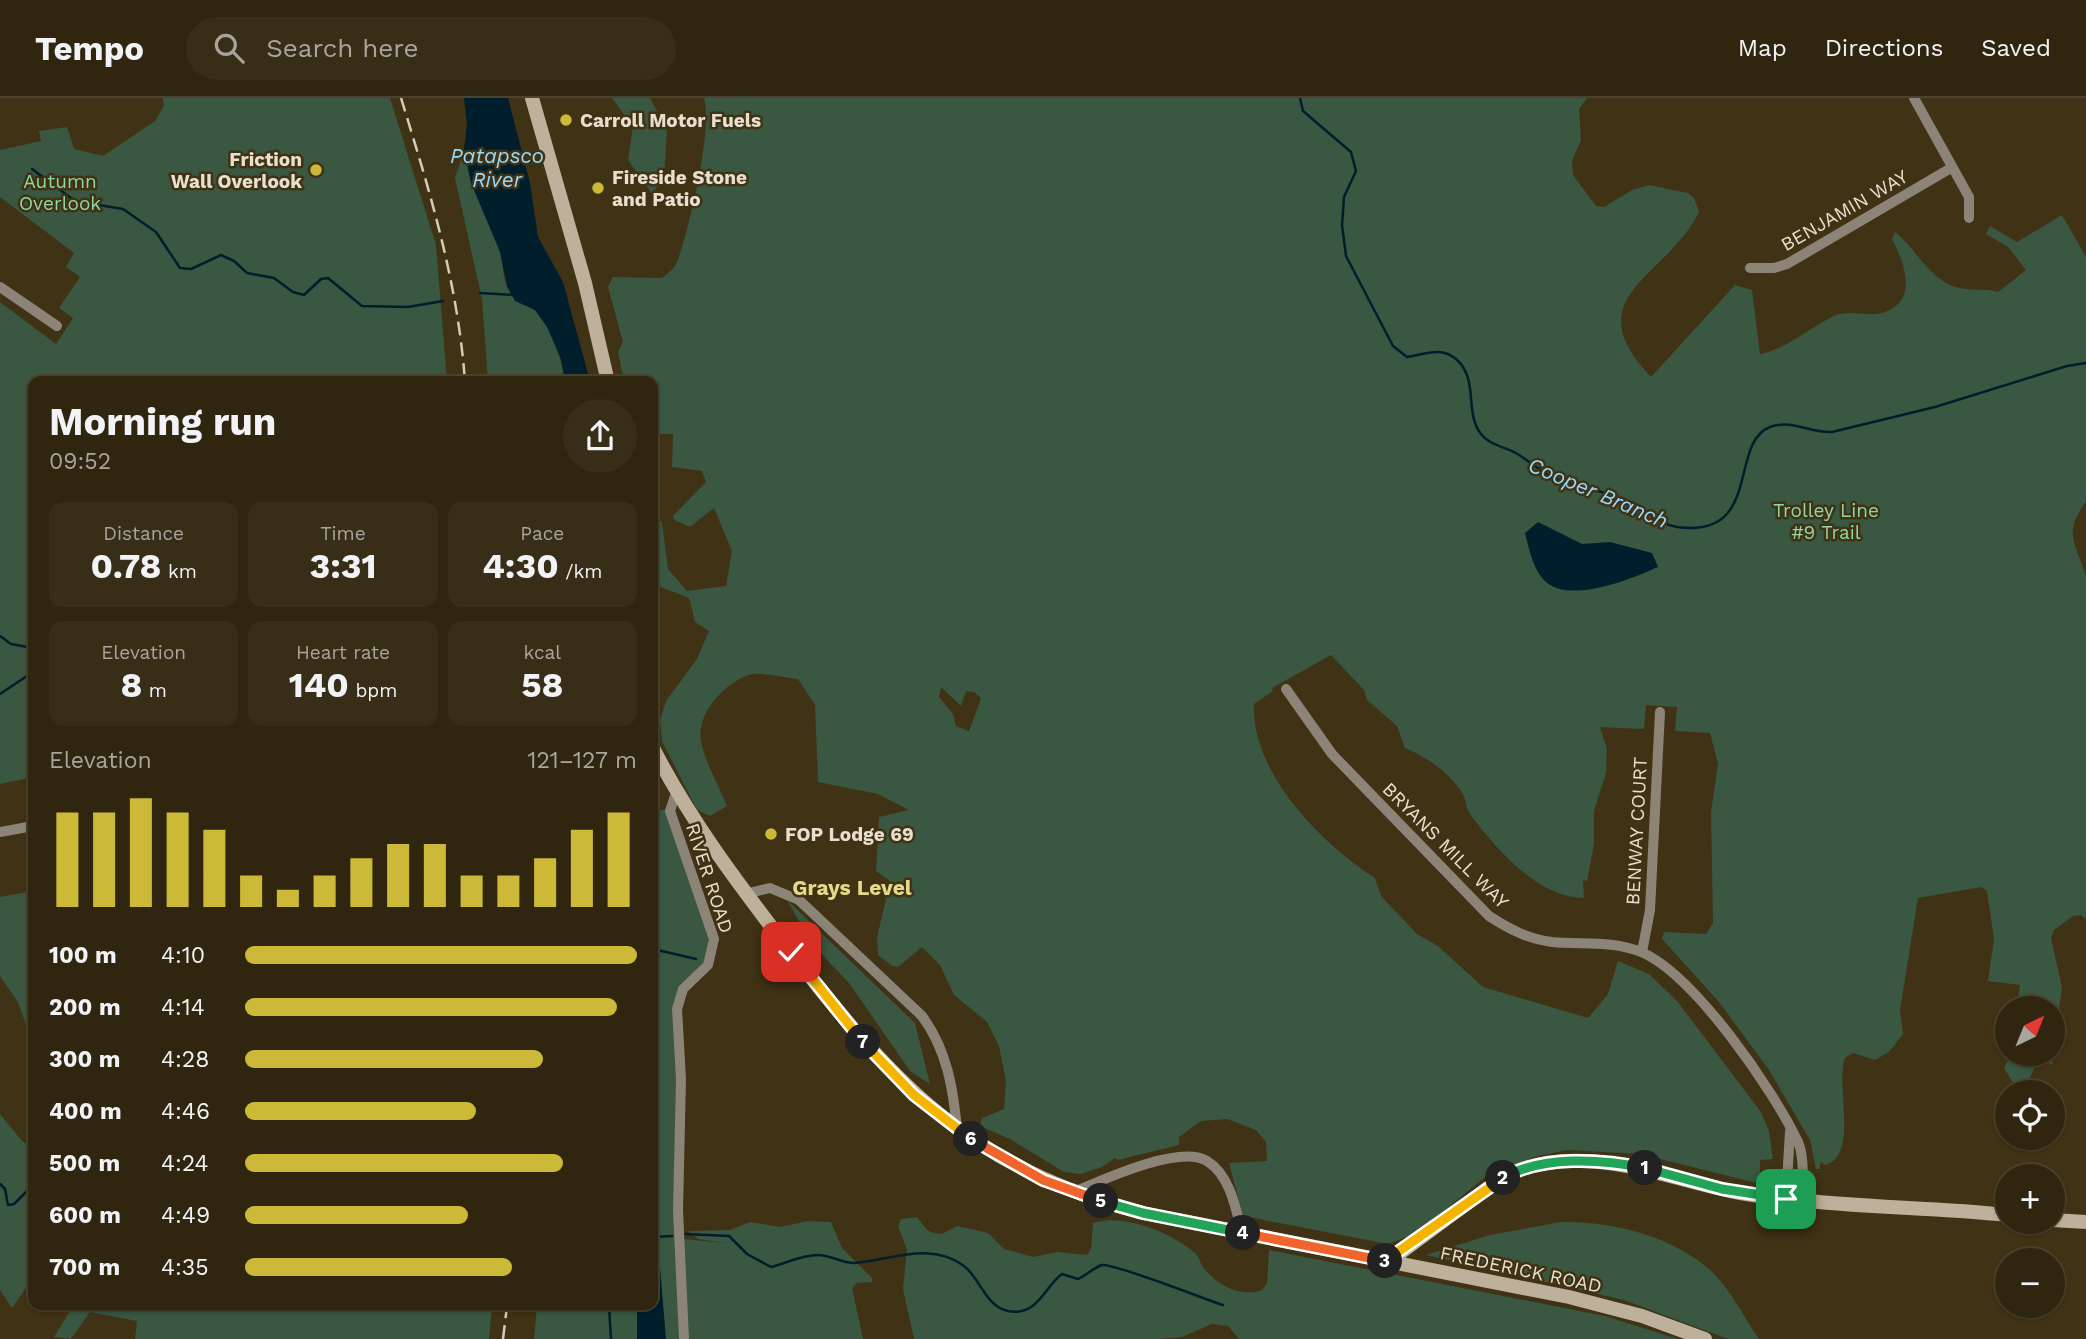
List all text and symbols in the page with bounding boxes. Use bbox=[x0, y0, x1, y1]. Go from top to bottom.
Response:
search box bbox=[186, 17, 676, 80]
text: Tempo bbox=[35, 29, 144, 68]
icon: search bbox=[210, 29, 248, 67]
text: Search here bbox=[266, 33, 419, 63]
text: Map bbox=[1738, 34, 1787, 62]
text: Directions bbox=[1825, 34, 1943, 62]
text: Saved bbox=[1981, 34, 2051, 62]
place label: Carroll Motor Fuels bbox=[580, 109, 761, 132]
marker: Carroll Motor Fuels bbox=[558, 112, 574, 128]
water label: Patapsco River bbox=[450, 143, 544, 192]
place label: Friction Wall Overlook bbox=[171, 148, 302, 193]
marker: Friction Wall Overlook bbox=[308, 162, 324, 178]
street label: BENJAMIN WAY bbox=[1777, 165, 1912, 256]
place label: Fireside Stone and Patio bbox=[612, 166, 747, 211]
park label: Autumn Overlook bbox=[19, 170, 101, 215]
marker: Fireside Stone and Patio bbox=[590, 180, 606, 196]
button: share bbox=[563, 399, 637, 473]
text: Morning run bbox=[49, 400, 276, 444]
text: 09:52 bbox=[49, 448, 111, 475]
water label: Cooper Branch bbox=[1525, 452, 1672, 533]
park label: Trolley Line #9 Trail bbox=[1773, 499, 1879, 544]
text: Distance bbox=[103, 522, 184, 545]
text: Time bbox=[320, 522, 366, 545]
text: Pace bbox=[520, 522, 564, 545]
text: 0.78 bbox=[91, 545, 161, 587]
text: 3:31 bbox=[309, 545, 377, 587]
text: 4:30 bbox=[482, 545, 559, 587]
text: km bbox=[161, 560, 197, 583]
text: /km bbox=[559, 560, 602, 583]
text: Elevation bbox=[101, 641, 186, 664]
text: Heart rate bbox=[296, 641, 390, 664]
text: kcal bbox=[524, 641, 561, 664]
text: 8 bbox=[120, 664, 142, 706]
text: 140 bbox=[289, 664, 349, 706]
text: 58 bbox=[521, 664, 564, 706]
text: m bbox=[142, 679, 167, 702]
text: bpm bbox=[349, 679, 397, 702]
text: Elevation bbox=[49, 747, 152, 774]
text: 121–127 m bbox=[527, 747, 637, 774]
street label: BENWAY COURT bbox=[1621, 756, 1652, 906]
street label: BRYANS MILL WAY bbox=[1378, 777, 1514, 913]
street label: RIVER ROAD bbox=[681, 820, 738, 936]
place label: FOP Lodge 69 bbox=[785, 823, 914, 846]
marker: FOP Lodge 69 bbox=[763, 826, 779, 842]
district label: Grays Level bbox=[792, 875, 912, 900]
pin bbox=[761, 922, 821, 982]
icon: check bbox=[772, 933, 810, 971]
text: 100 m bbox=[49, 942, 117, 969]
text: 4:10 bbox=[161, 942, 205, 969]
text: 200 m bbox=[49, 994, 121, 1021]
text: 4:14 bbox=[161, 994, 205, 1021]
north arrow bbox=[1995, 996, 2065, 1066]
map controls bbox=[1995, 996, 2065, 1318]
pin: 7 bbox=[846, 1024, 880, 1060]
text: 7 bbox=[857, 1030, 868, 1053]
text: 300 m bbox=[49, 1046, 120, 1073]
text: 4:28 bbox=[161, 1046, 209, 1073]
button: locate bbox=[1995, 1080, 2065, 1150]
text: 400 m bbox=[49, 1098, 122, 1125]
text: 4:46 bbox=[161, 1098, 210, 1125]
pin: 6 bbox=[954, 1122, 988, 1156]
text: 6 bbox=[965, 1127, 976, 1150]
text: 500 m bbox=[49, 1150, 120, 1177]
text: 4:24 bbox=[161, 1150, 209, 1177]
pin: 1 bbox=[1628, 1150, 1662, 1186]
text: 1 bbox=[1640, 1156, 1649, 1179]
pin: 2 bbox=[1486, 1160, 1520, 1196]
button: + bbox=[1995, 1164, 2065, 1234]
text: 2 bbox=[1497, 1166, 1508, 1189]
pin bbox=[1756, 1169, 1816, 1229]
icon: arrive bbox=[1767, 1180, 1805, 1218]
pin: 5 bbox=[1084, 1184, 1118, 1218]
text: 5 bbox=[1095, 1189, 1106, 1212]
text: 600 m bbox=[49, 1202, 121, 1229]
text: 4:49 bbox=[161, 1202, 210, 1229]
pin: 4 bbox=[1226, 1216, 1260, 1250]
text: 4 bbox=[1236, 1221, 1249, 1244]
street label: FREDERICK ROAD bbox=[1438, 1241, 1604, 1298]
pin: 3 bbox=[1368, 1244, 1402, 1278]
button: − bbox=[1995, 1248, 2065, 1318]
text: 3 bbox=[1379, 1249, 1390, 1272]
text: 700 m bbox=[49, 1254, 120, 1281]
text: 4:35 bbox=[161, 1254, 209, 1281]

